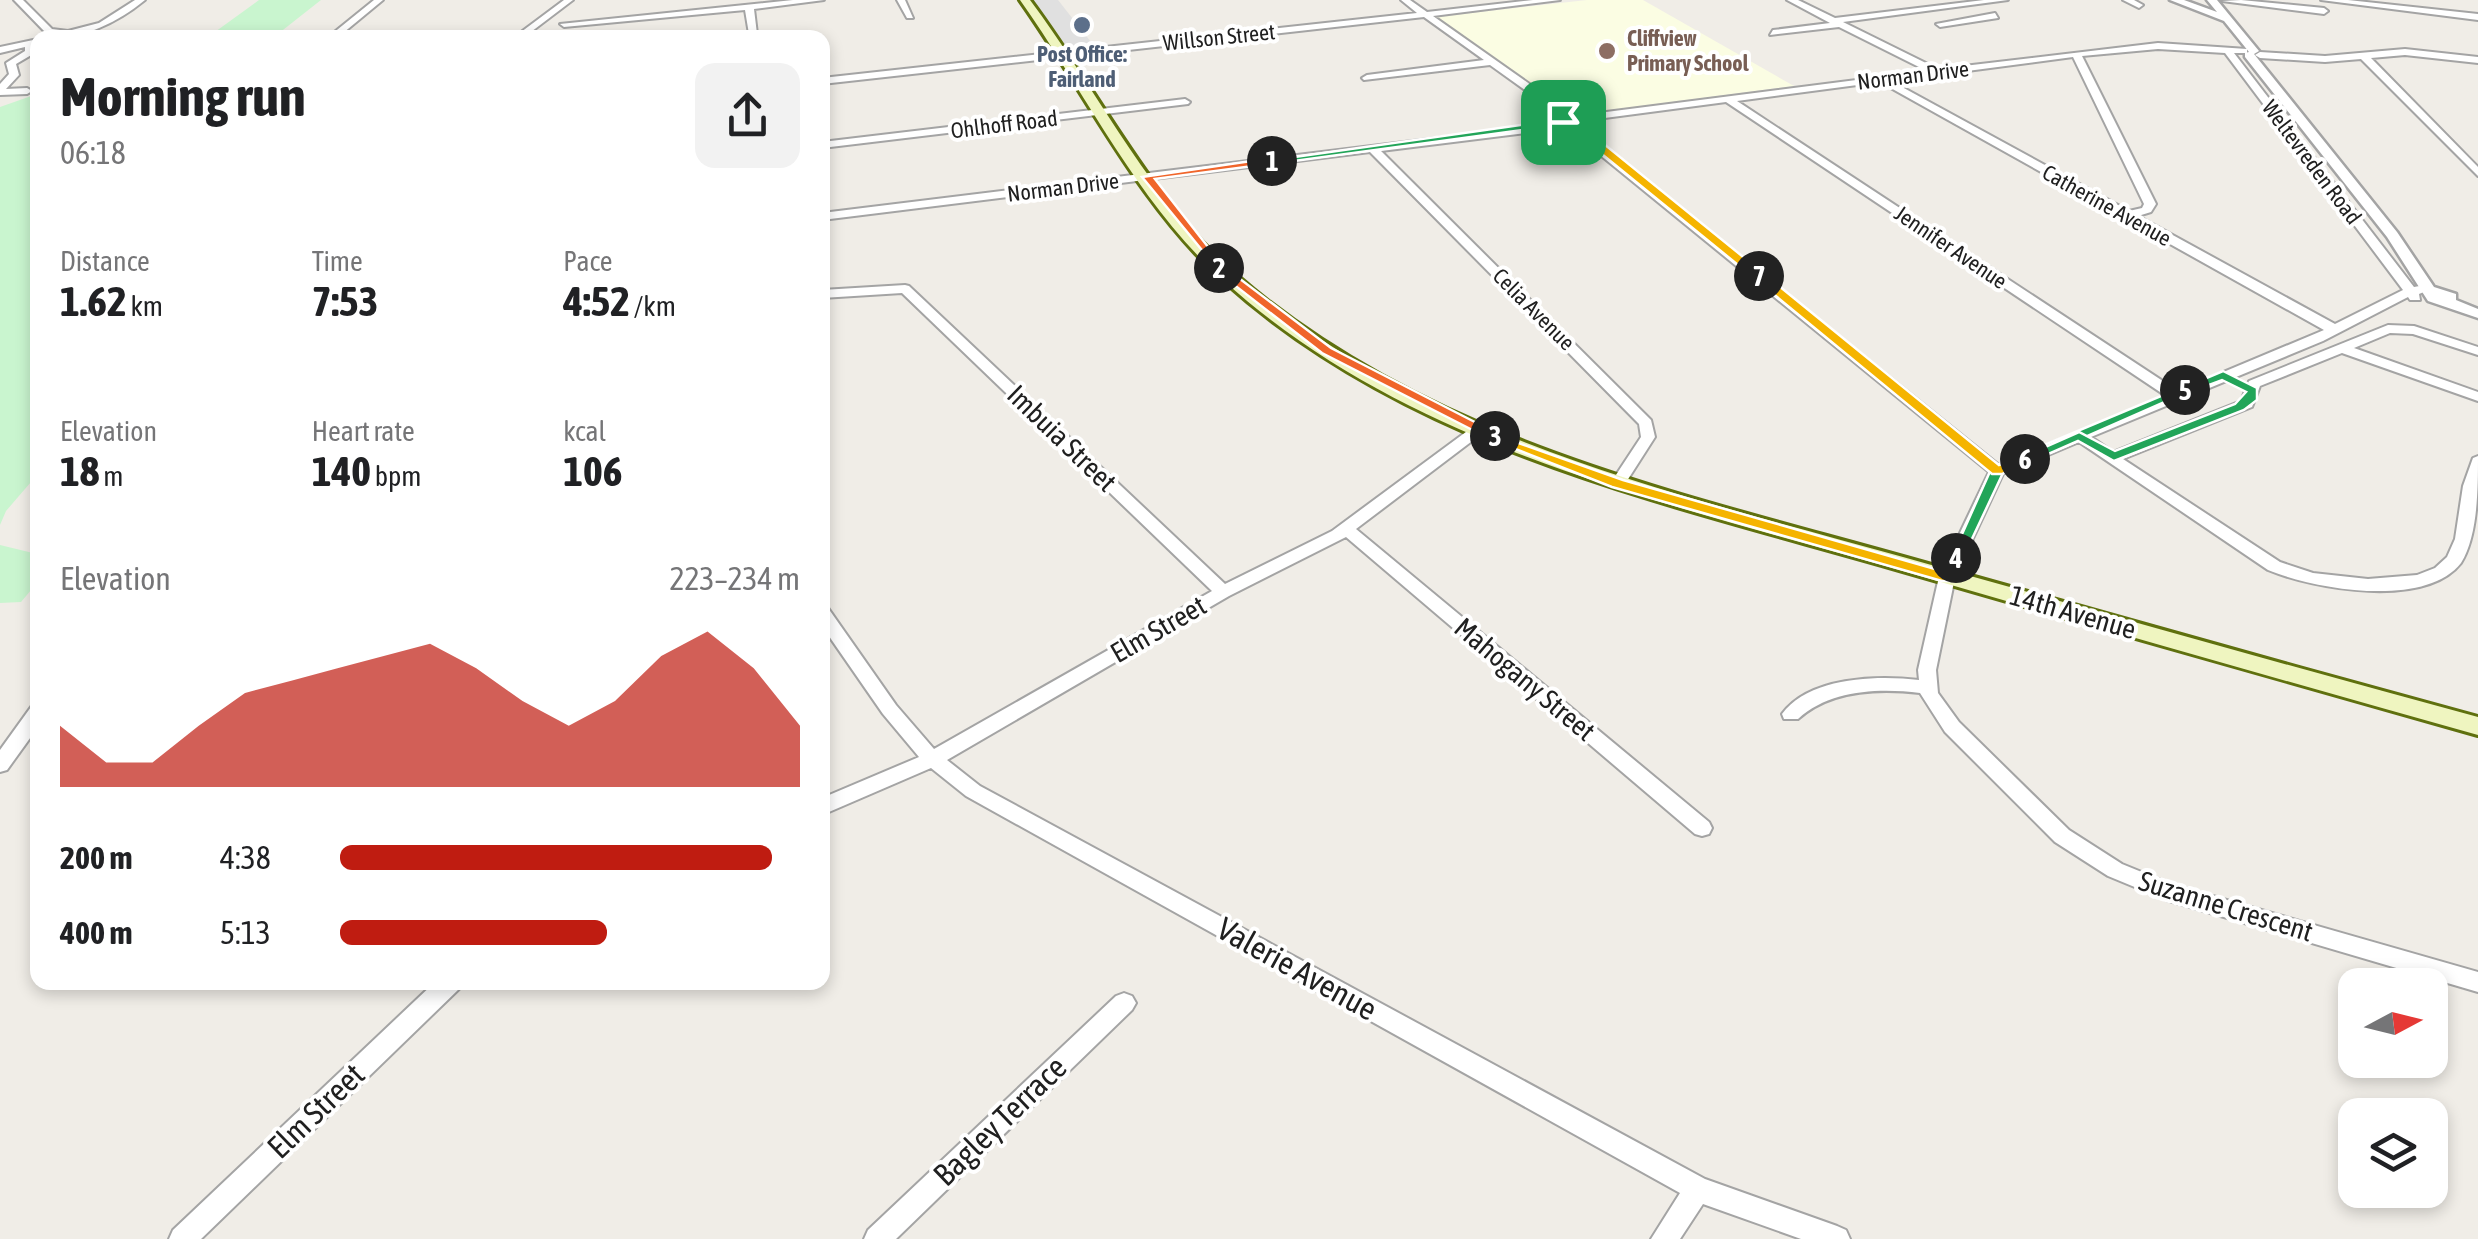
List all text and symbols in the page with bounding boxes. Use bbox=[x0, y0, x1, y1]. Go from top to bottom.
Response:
marker: Post Office: Fairland bbox=[1071, 14, 1093, 36]
street label: Willson Street bbox=[1162, 18, 1276, 56]
place label: Cliffview Primary School bbox=[1627, 25, 1750, 76]
marker: Cliffview Primary School bbox=[1596, 40, 1618, 62]
place label: Post Office: Fairland bbox=[1037, 41, 1127, 92]
street label: Norman Drive bbox=[1856, 55, 1970, 95]
button: share bbox=[695, 63, 800, 168]
text: Morning run bbox=[60, 65, 306, 128]
pin bbox=[1521, 80, 1606, 165]
icon: arrive bbox=[1536, 95, 1591, 150]
street label: Weltevreden Road bbox=[2257, 95, 2367, 229]
street label: Ohlhoff Road bbox=[949, 105, 1059, 143]
text: 06:18 bbox=[60, 134, 126, 171]
pin: 1 bbox=[1247, 136, 1297, 186]
text: 1 bbox=[1265, 145, 1279, 177]
street label: Catherine Avenue bbox=[2038, 159, 2176, 251]
street label: Norman Drive bbox=[1006, 167, 1120, 207]
street label: Jennifer Avenue bbox=[1890, 200, 2012, 294]
pin: 2 bbox=[1194, 243, 1244, 293]
text: Distance bbox=[60, 245, 150, 277]
text: Time bbox=[312, 245, 363, 277]
text: Pace bbox=[563, 245, 613, 277]
pin: 7 bbox=[1734, 251, 1784, 301]
text: 2 bbox=[1212, 252, 1226, 284]
text: 7 bbox=[1752, 260, 1766, 292]
street label: Celia Avenue bbox=[1488, 263, 1580, 355]
text: 1.62 bbox=[60, 277, 127, 325]
text: 7:53 bbox=[312, 277, 378, 325]
text: 4:52 bbox=[563, 277, 630, 325]
text: km bbox=[127, 290, 163, 322]
text: /km bbox=[630, 290, 676, 322]
pin: 5 bbox=[2160, 365, 2210, 415]
text: 5 bbox=[2178, 374, 2192, 406]
street label: Imbuia Street bbox=[1001, 378, 1123, 498]
pin: 3 bbox=[1470, 411, 1520, 461]
text: Elevation bbox=[60, 415, 157, 447]
text: Heart rate bbox=[312, 415, 415, 447]
text: kcal bbox=[563, 415, 606, 447]
text: 3 bbox=[1488, 420, 1502, 452]
pin: 6 bbox=[2000, 434, 2050, 484]
text: 6 bbox=[2018, 443, 2032, 475]
text: 18 bbox=[60, 447, 99, 495]
text: 140 bbox=[312, 447, 371, 495]
text: 106 bbox=[563, 447, 623, 495]
text: m bbox=[99, 460, 123, 492]
text: bpm bbox=[371, 460, 421, 492]
pin: 4 bbox=[1931, 533, 1981, 583]
text: 4 bbox=[1949, 542, 1963, 574]
text: Elevation bbox=[60, 560, 171, 597]
text: 223–234 m bbox=[670, 560, 800, 597]
street label: 14th Avenue bbox=[2006, 579, 2140, 645]
street label: Elm Street bbox=[1105, 589, 1211, 669]
street label: Mahogany Street bbox=[1448, 611, 1602, 747]
text: 200 m bbox=[60, 839, 133, 876]
text: 4:38 bbox=[220, 839, 271, 876]
street label: Suzanne Crescent bbox=[2135, 864, 2317, 948]
street label: Valerie Avenue bbox=[1211, 910, 1383, 1028]
text: 400 m bbox=[60, 914, 133, 951]
text: 5:13 bbox=[220, 914, 271, 951]
north arrow bbox=[2338, 968, 2448, 1078]
map controls bbox=[2338, 968, 2448, 1208]
street label: Bagley Terrace bbox=[926, 1048, 1074, 1193]
street label: Elm Street bbox=[260, 1056, 372, 1166]
button: layers bbox=[2338, 1098, 2448, 1208]

